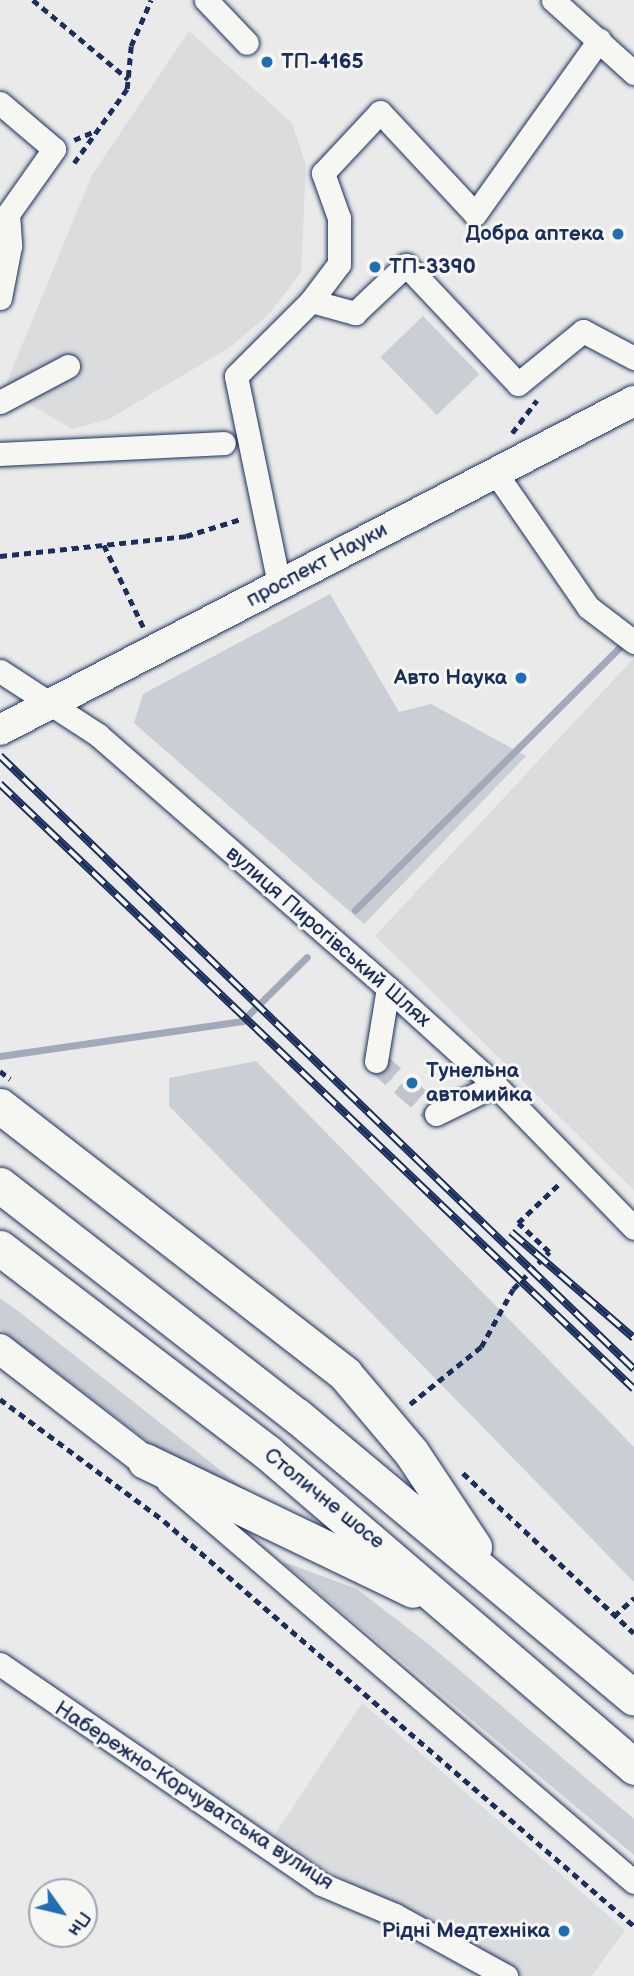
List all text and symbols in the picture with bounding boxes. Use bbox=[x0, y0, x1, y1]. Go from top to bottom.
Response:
place label: ТП-4165 bbox=[281, 49, 364, 75]
marker: ТП-4165 bbox=[259, 54, 275, 70]
place label: Добра аптека bbox=[466, 221, 604, 247]
marker: Добра аптека bbox=[610, 226, 626, 242]
place label: ТП-3390 bbox=[389, 254, 476, 280]
marker: ТП-3390 bbox=[367, 259, 383, 275]
street label: проспект Науки bbox=[242, 517, 392, 613]
place label: Авто Наука bbox=[394, 665, 507, 691]
marker: Авто Наука bbox=[513, 670, 529, 686]
street label: вулиця Пирогівський Шлях bbox=[220, 841, 436, 1033]
place label: Тунельна автомийка bbox=[426, 1058, 532, 1108]
marker: Тунельна автомийка bbox=[404, 1075, 420, 1091]
street label: Столичне шосе bbox=[259, 1443, 389, 1555]
street label: Набережно-Корчуватська вулиця bbox=[50, 1696, 338, 1896]
north arrow bbox=[28, 1878, 98, 1948]
text: Пн bbox=[63, 1907, 96, 1941]
place label: Рідні Медтехніка bbox=[382, 1918, 550, 1944]
marker: Рідні Медтехніка bbox=[556, 1923, 572, 1939]

